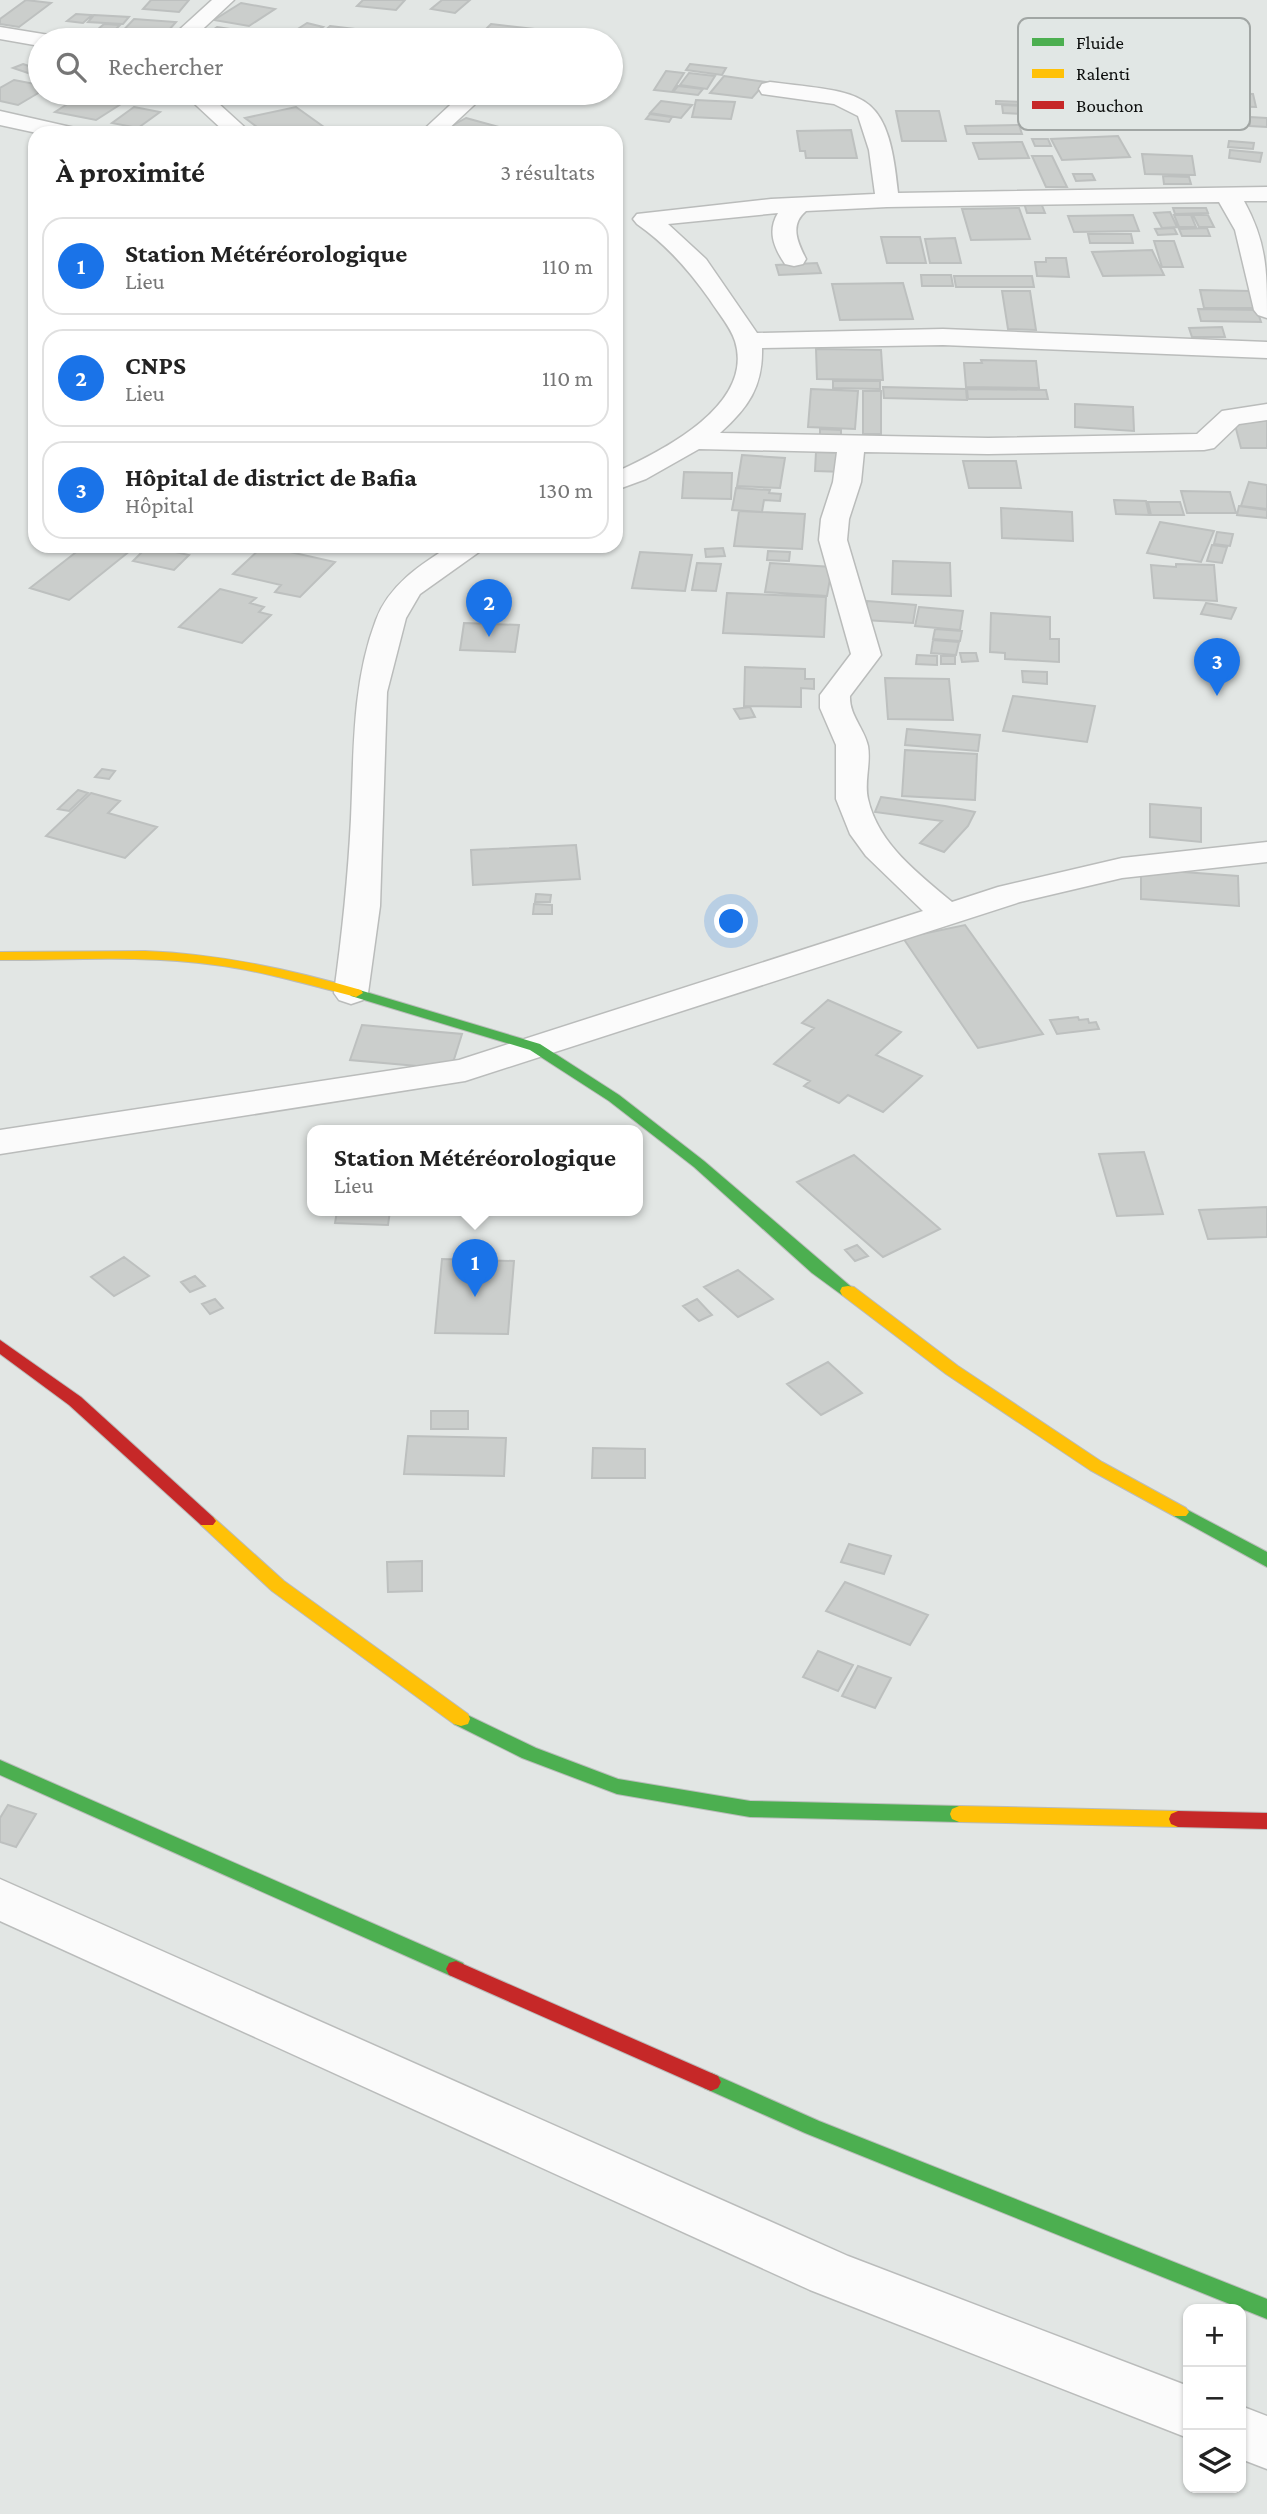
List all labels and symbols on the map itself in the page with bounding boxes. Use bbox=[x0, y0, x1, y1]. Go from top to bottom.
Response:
legend bbox=[1018, 18, 1250, 130]
text: Fluide bbox=[1076, 32, 1124, 53]
text: Ralenti bbox=[1076, 63, 1130, 84]
text: Bouchon bbox=[1076, 95, 1144, 116]
pin: 2 bbox=[466, 579, 512, 637]
pin: 3 bbox=[1194, 638, 1240, 696]
your location bbox=[714, 904, 748, 938]
pin: 1 bbox=[452, 1239, 498, 1297]

